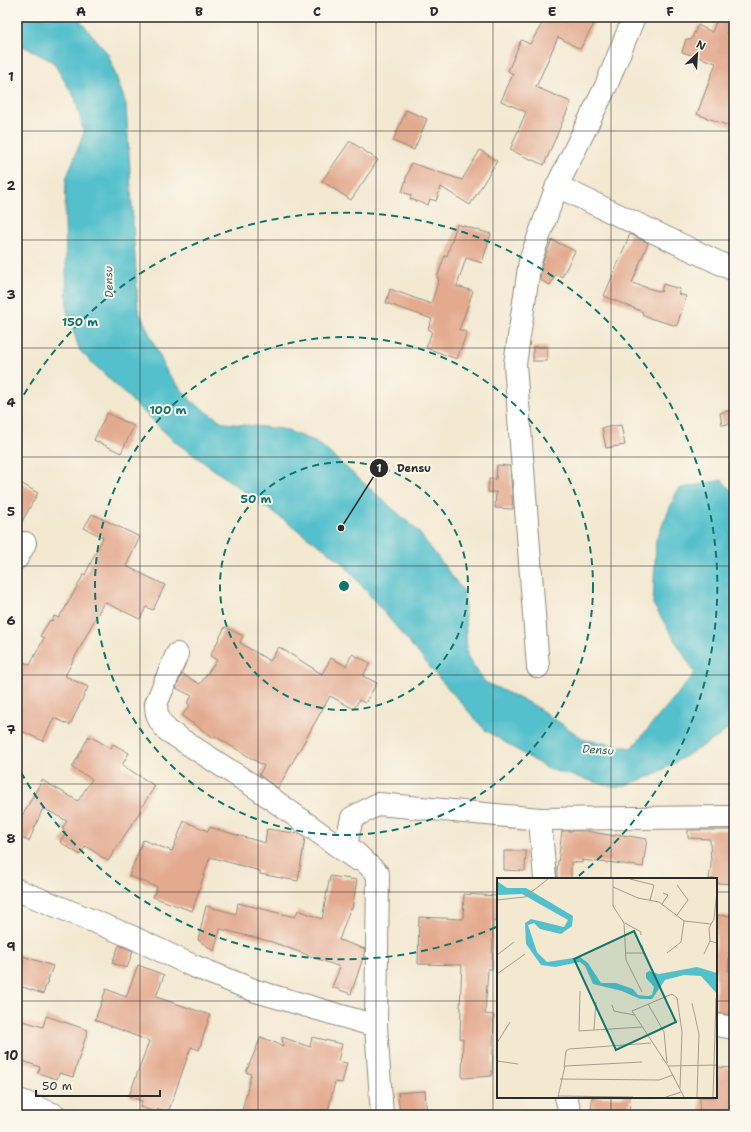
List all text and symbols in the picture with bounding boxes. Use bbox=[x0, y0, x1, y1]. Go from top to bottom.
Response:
text: A bbox=[76, 3, 86, 20]
text: B bbox=[195, 3, 203, 20]
text: C bbox=[313, 3, 321, 20]
text: D bbox=[429, 3, 439, 20]
text: E bbox=[548, 3, 557, 20]
text: F bbox=[666, 3, 674, 20]
north arrow bbox=[677, 34, 717, 74]
text: N bbox=[694, 37, 708, 54]
text: 1 bbox=[8, 68, 14, 85]
text: 2 bbox=[6, 177, 16, 194]
water label: Densu bbox=[101, 265, 117, 298]
text: 3 bbox=[6, 286, 16, 303]
text: 150 m bbox=[62, 314, 98, 330]
text: 4 bbox=[6, 394, 16, 411]
text: 100 m bbox=[150, 402, 187, 418]
callout: Densu bbox=[369, 456, 439, 479]
text: 1 bbox=[376, 460, 382, 476]
text: Densu bbox=[397, 461, 431, 476]
text: 50 m bbox=[241, 491, 272, 507]
text: 5 bbox=[7, 503, 15, 520]
centre of rings bbox=[337, 579, 351, 593]
text: 6 bbox=[6, 612, 16, 629]
text: 7 bbox=[6, 721, 16, 738]
water label: Densu bbox=[582, 741, 615, 759]
text: 8 bbox=[6, 830, 16, 847]
inset map bbox=[497, 878, 717, 1098]
text: 9 bbox=[6, 938, 16, 955]
text: 10 bbox=[4, 1047, 18, 1064]
scale bar bbox=[36, 1072, 160, 1098]
text: 50 m bbox=[42, 1078, 72, 1094]

